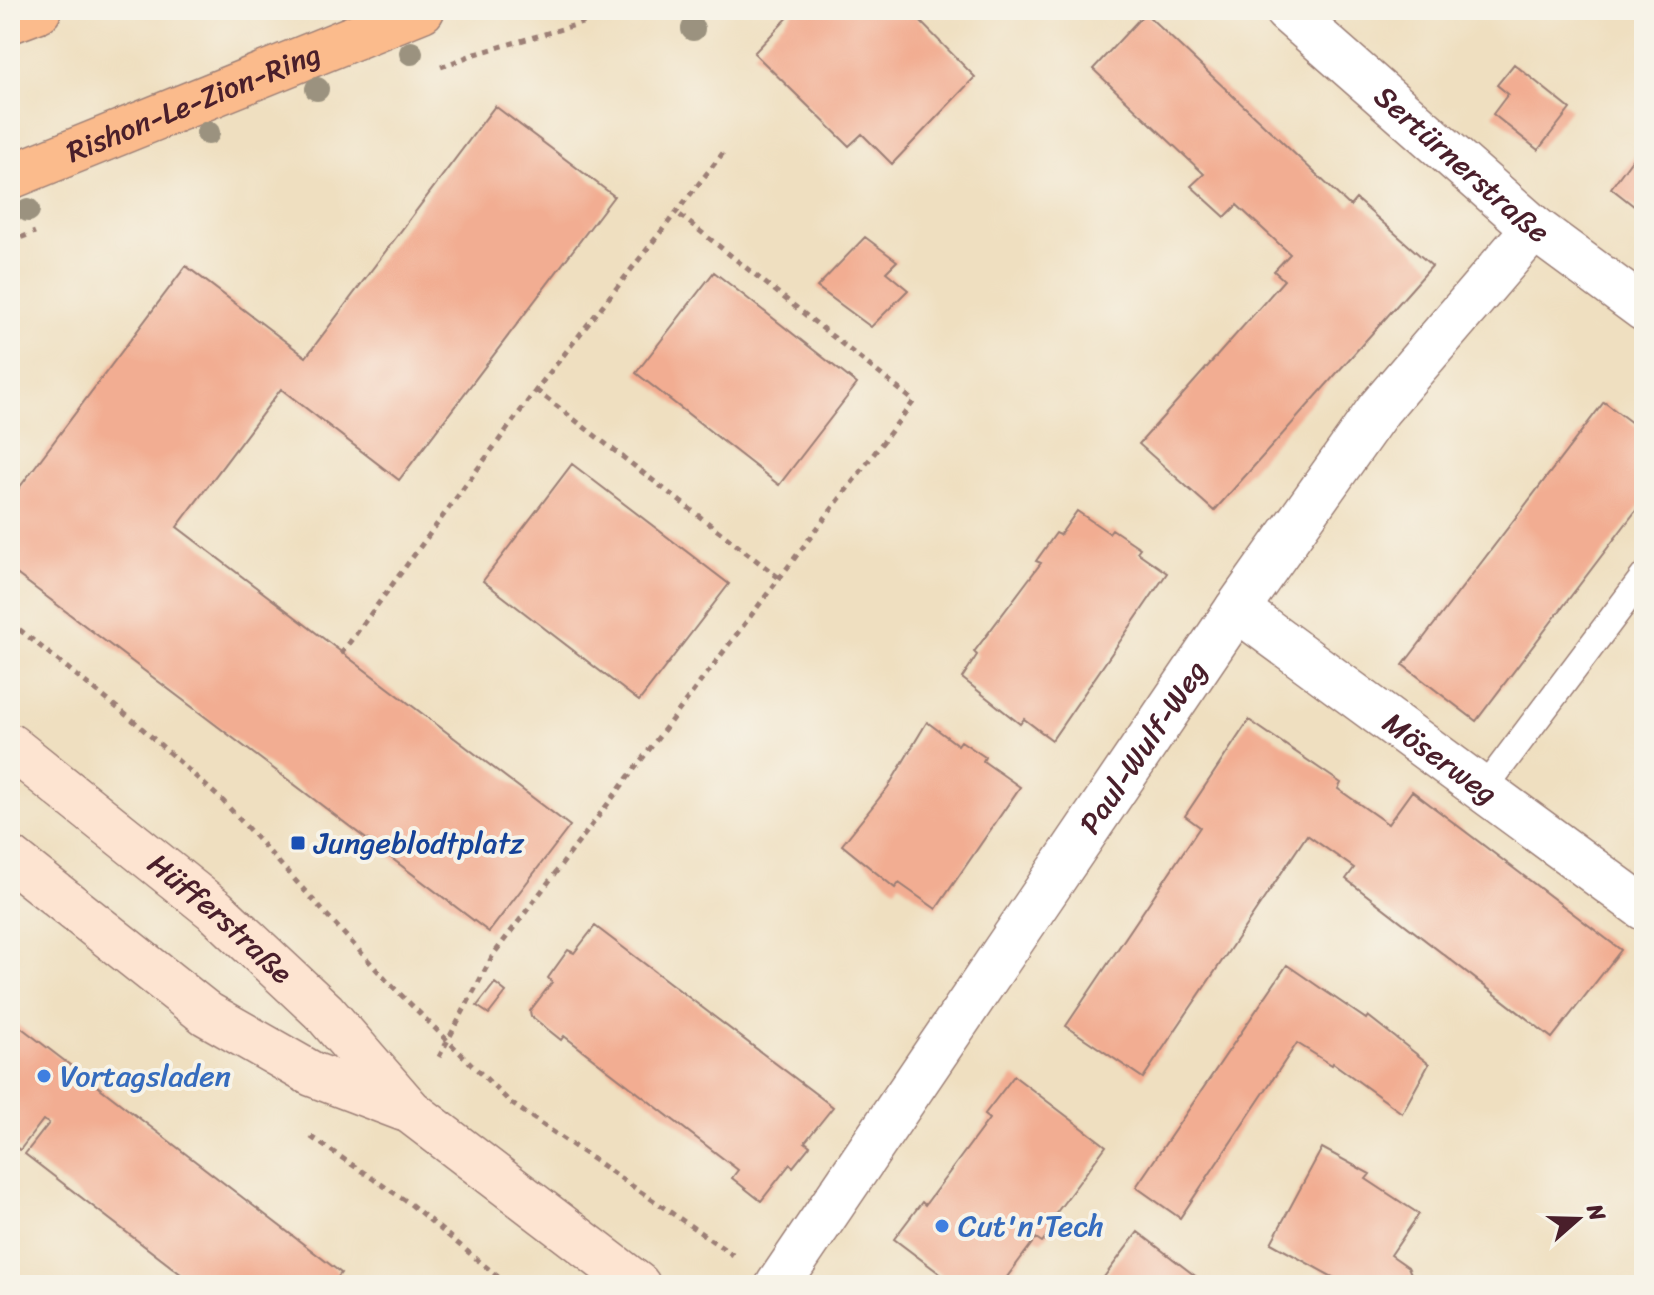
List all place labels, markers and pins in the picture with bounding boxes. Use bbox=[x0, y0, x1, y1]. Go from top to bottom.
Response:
place label: Jungeblodtplatz bbox=[313, 816, 525, 870]
marker: Jungeblodtplatz bbox=[289, 834, 307, 852]
place label: Vortagsladen bbox=[60, 1049, 231, 1103]
marker: Vortagsladen bbox=[35, 1067, 53, 1085]
place label: Cut'n'Tech bbox=[958, 1199, 1104, 1253]
marker: Cut'n'Tech bbox=[933, 1217, 951, 1235]

